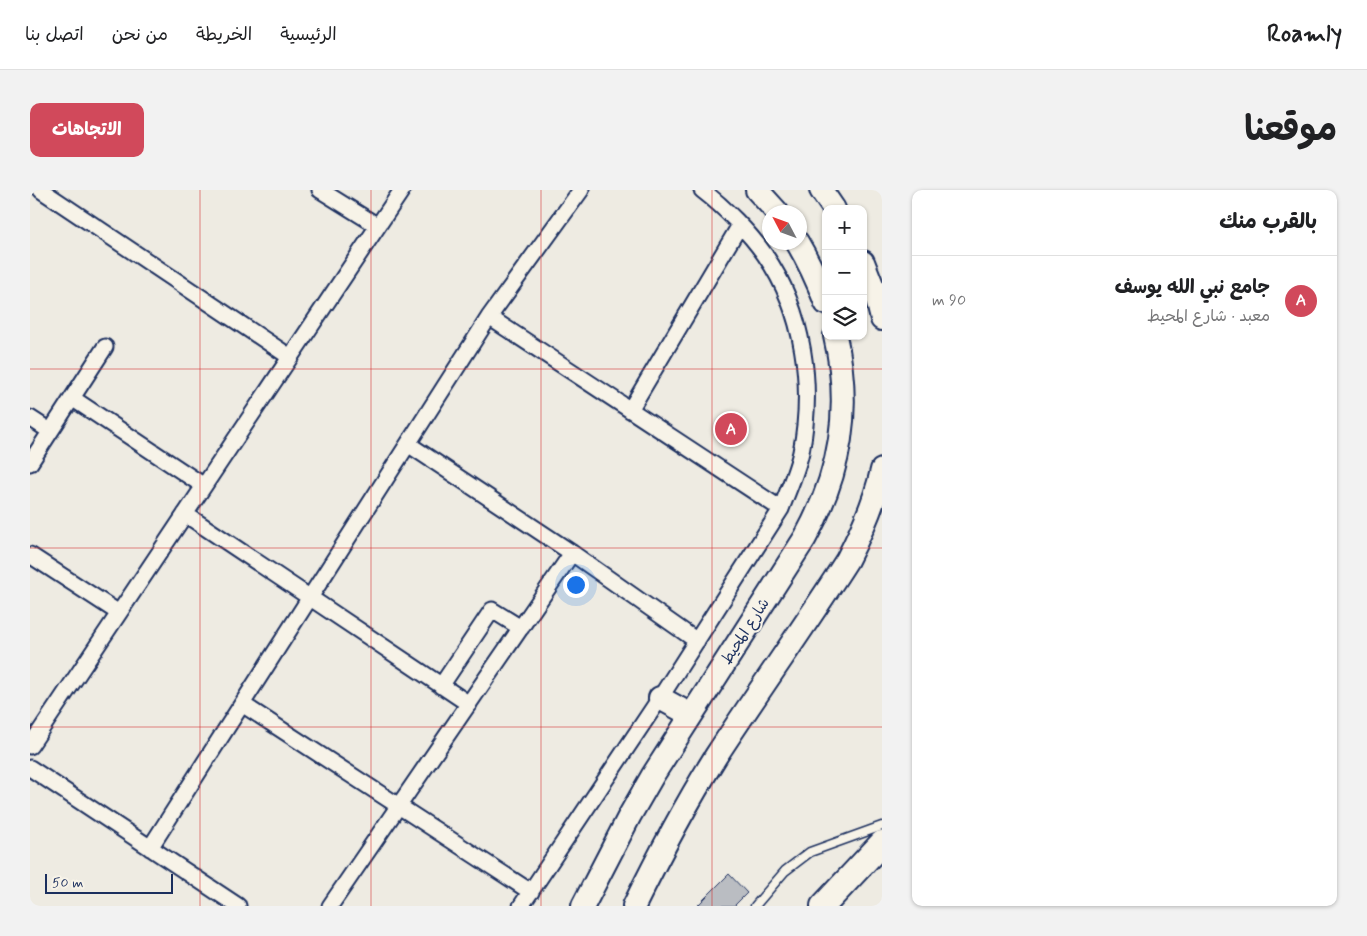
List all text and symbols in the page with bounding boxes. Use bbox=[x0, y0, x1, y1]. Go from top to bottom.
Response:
text: Roamly bbox=[1267, 19, 1342, 50]
text: اتصل بنا bbox=[25, 23, 84, 47]
text: من نحن bbox=[112, 23, 168, 47]
text: الخريطة bbox=[196, 23, 252, 47]
text: الرئيسية bbox=[280, 23, 337, 47]
button: الاتجاهات bbox=[30, 103, 144, 157]
text: موقعنا bbox=[1244, 107, 1337, 153]
north arrow bbox=[762, 205, 807, 250]
map controls bbox=[822, 205, 867, 340]
button: + bbox=[822, 205, 867, 250]
text: بالقرب منك bbox=[1219, 208, 1317, 236]
button: − bbox=[822, 250, 867, 295]
text: جامع نبي الله يوسف bbox=[1115, 275, 1270, 300]
text: 90 m bbox=[932, 290, 966, 311]
text: A bbox=[1296, 290, 1306, 311]
button: layers bbox=[822, 295, 867, 340]
text: معبد · شارع المحيط bbox=[1147, 306, 1270, 327]
pin: A bbox=[715, 410, 747, 448]
your location bbox=[563, 572, 589, 598]
street label: شارع المحيط bbox=[717, 595, 775, 668]
scale bar bbox=[45, 871, 172, 894]
text: 50 m bbox=[52, 874, 83, 892]

